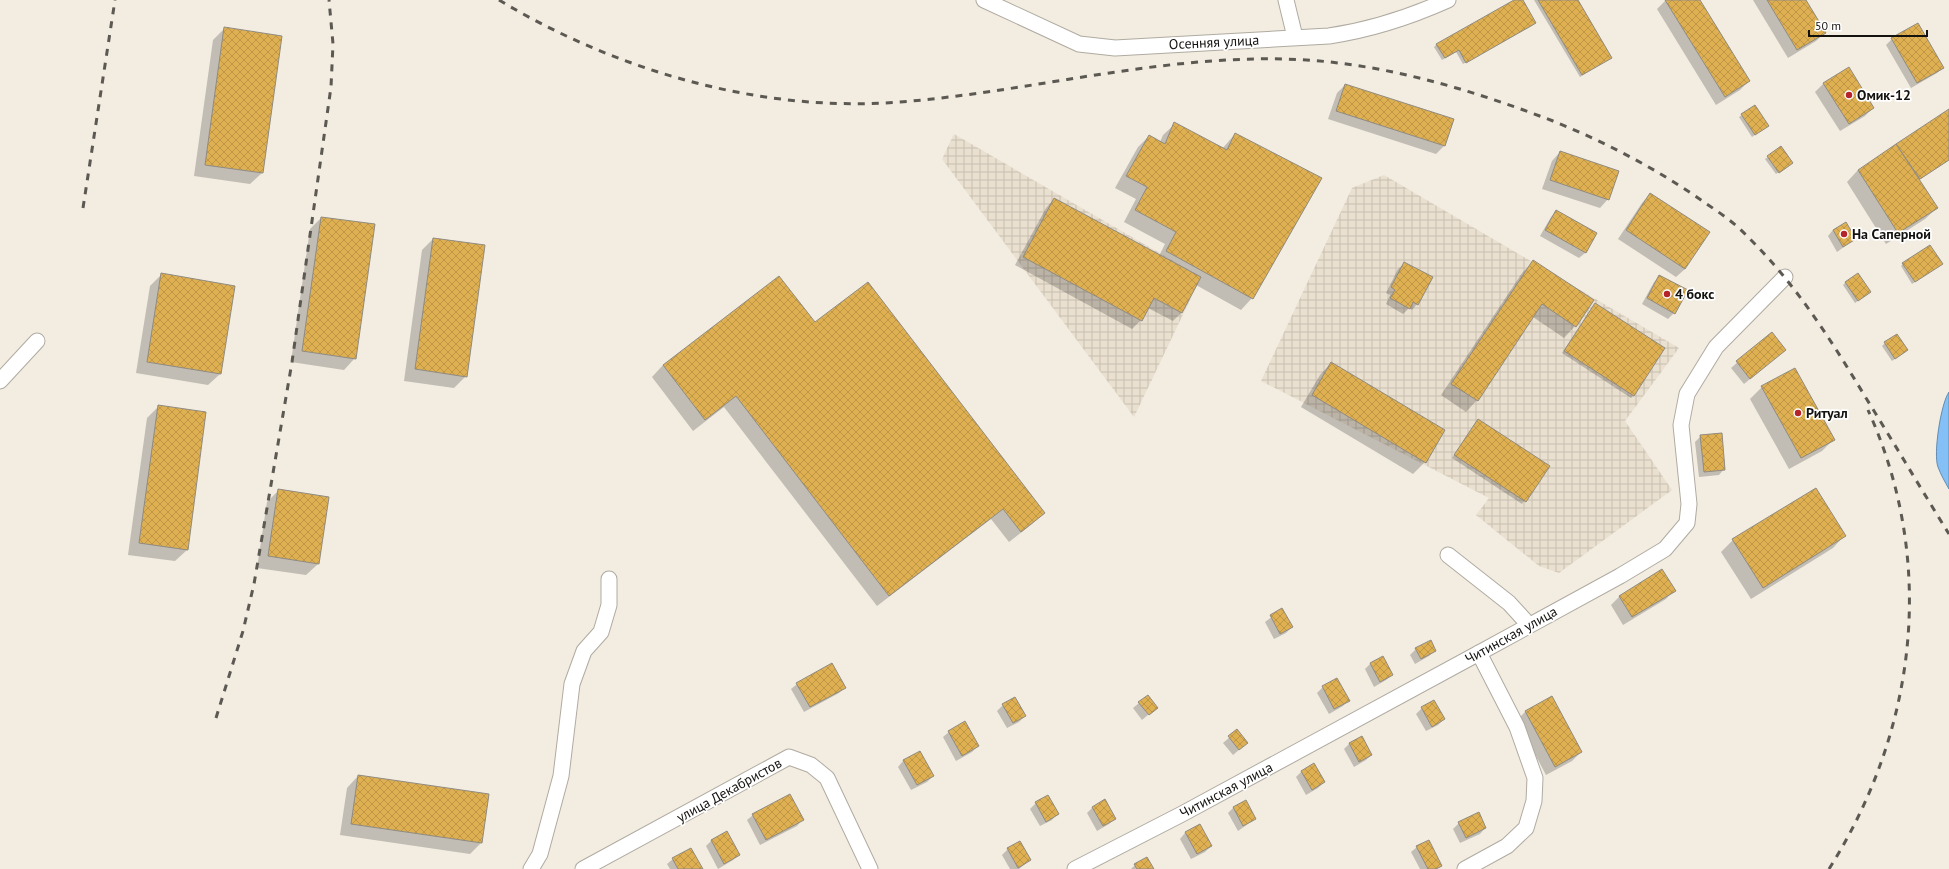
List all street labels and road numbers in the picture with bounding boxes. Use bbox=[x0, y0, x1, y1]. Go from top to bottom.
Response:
street label: Осенняя улица bbox=[1168, 31, 1260, 53]
street label: Читинская улица bbox=[1462, 602, 1560, 668]
street label: улица Декабристов bbox=[673, 754, 785, 826]
street label: Читинская улица bbox=[1176, 758, 1276, 822]

